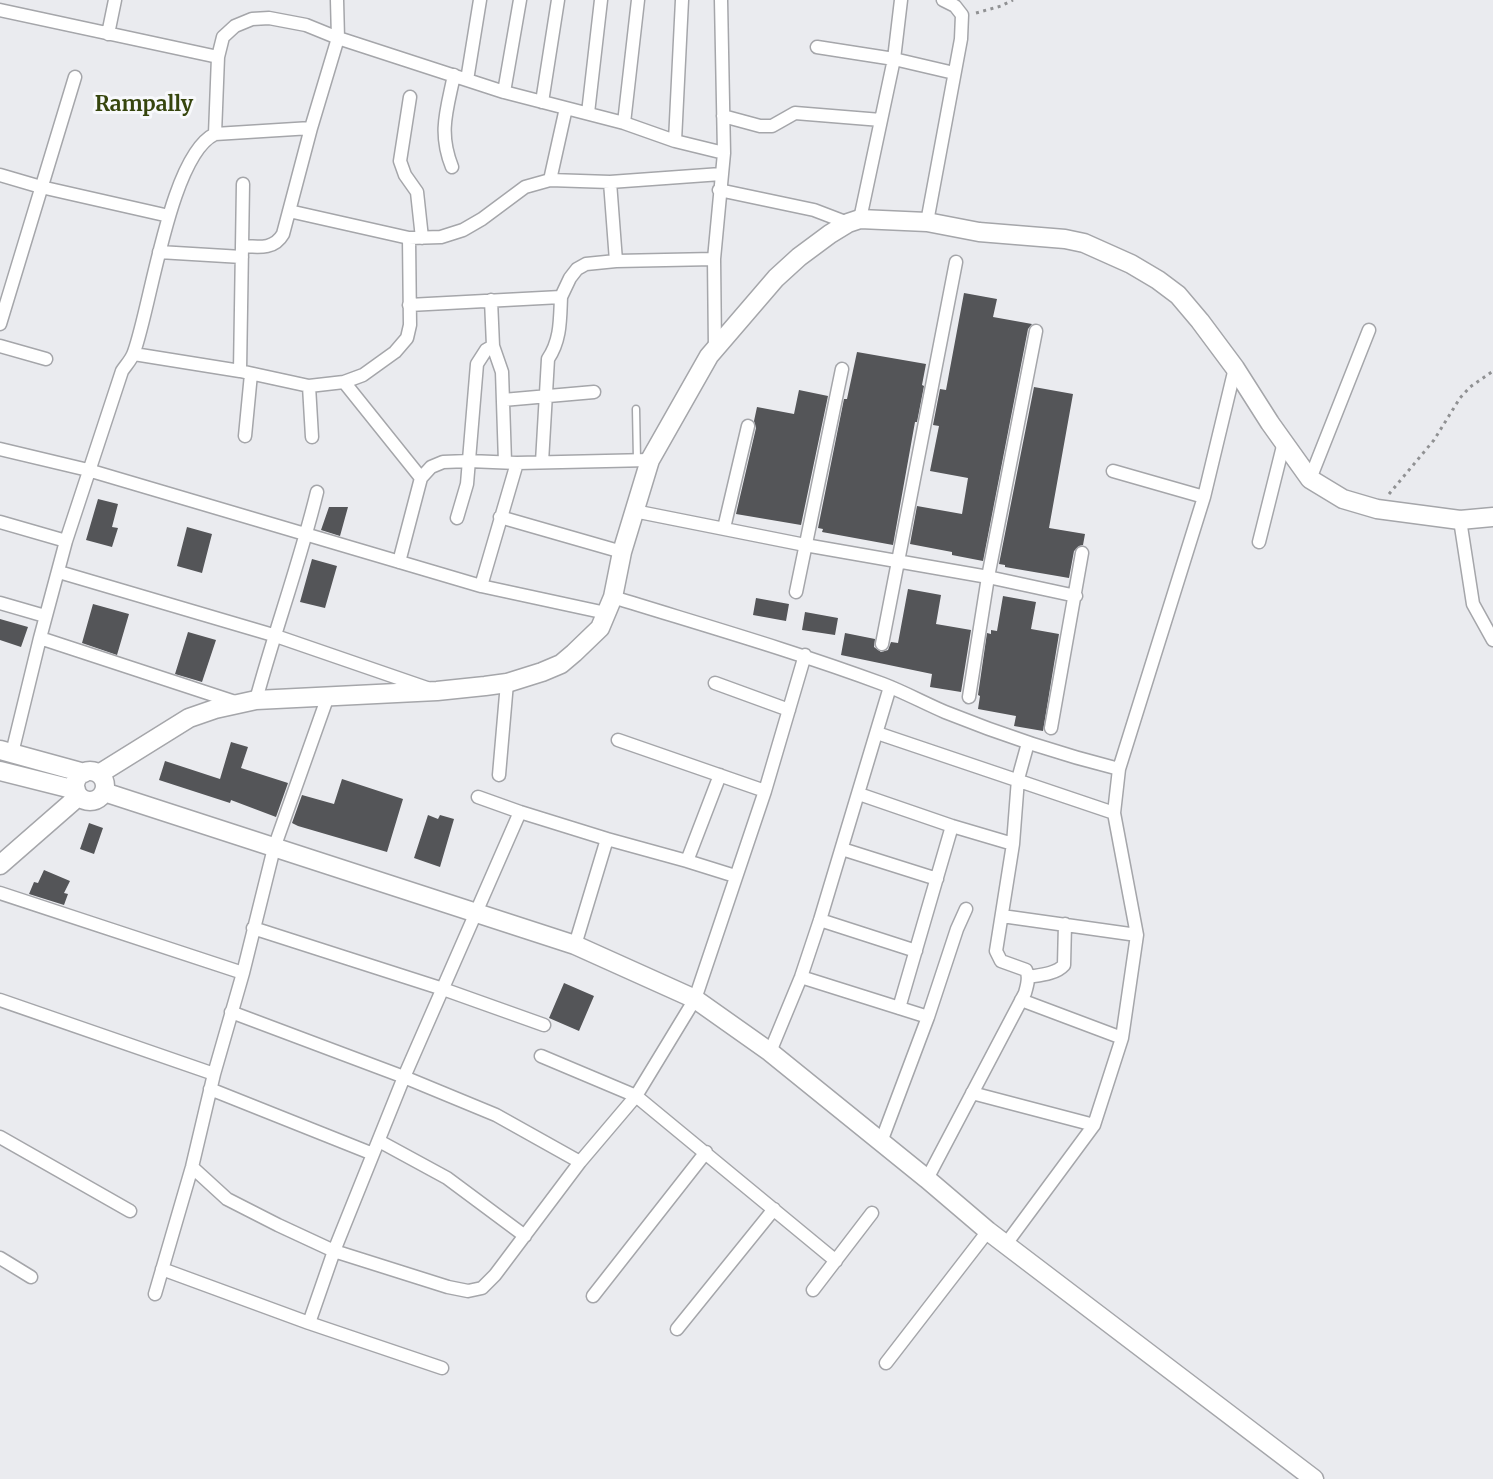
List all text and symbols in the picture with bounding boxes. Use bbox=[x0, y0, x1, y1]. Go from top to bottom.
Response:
district label: Rampally bbox=[95, 92, 193, 118]

